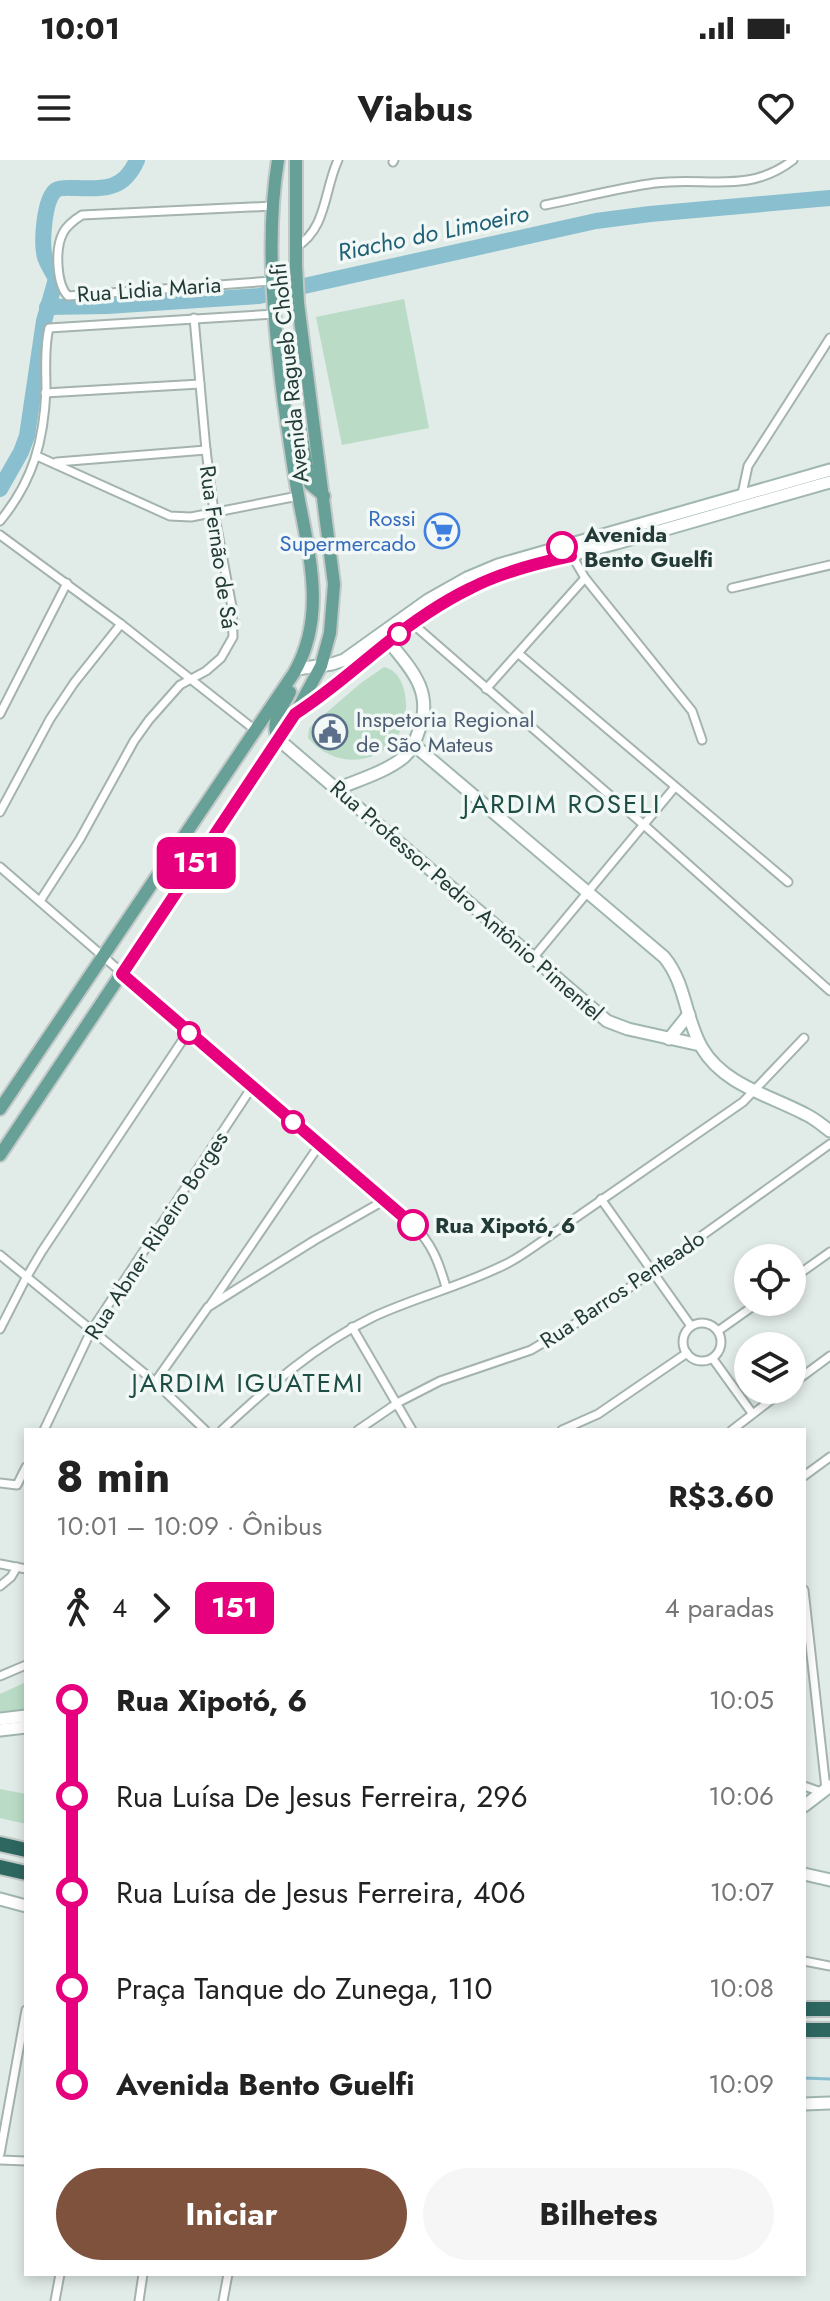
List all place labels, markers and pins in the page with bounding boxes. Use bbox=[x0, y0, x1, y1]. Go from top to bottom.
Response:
place label: Rossi Supermercado bbox=[280, 502, 416, 559]
supermarket icon: Rossi Supermercado bbox=[423, 512, 461, 550]
place label: Avenida Bento Guelfi bbox=[583, 518, 713, 575]
marker: Avenida Bento Guelfi bbox=[547, 532, 577, 562]
unlabelled marker bbox=[388, 623, 410, 645]
place label: Inspetoria Regional de São Mateus bbox=[356, 703, 535, 760]
public building icon: Inspetoria Regional de São Mateus bbox=[311, 713, 349, 751]
unlabelled marker bbox=[178, 1022, 200, 1044]
unlabelled marker bbox=[282, 1111, 304, 1133]
place label: Rua Xipotó, 6 bbox=[435, 1209, 575, 1241]
marker: Rua Xipotó, 6 bbox=[398, 1210, 428, 1240]

